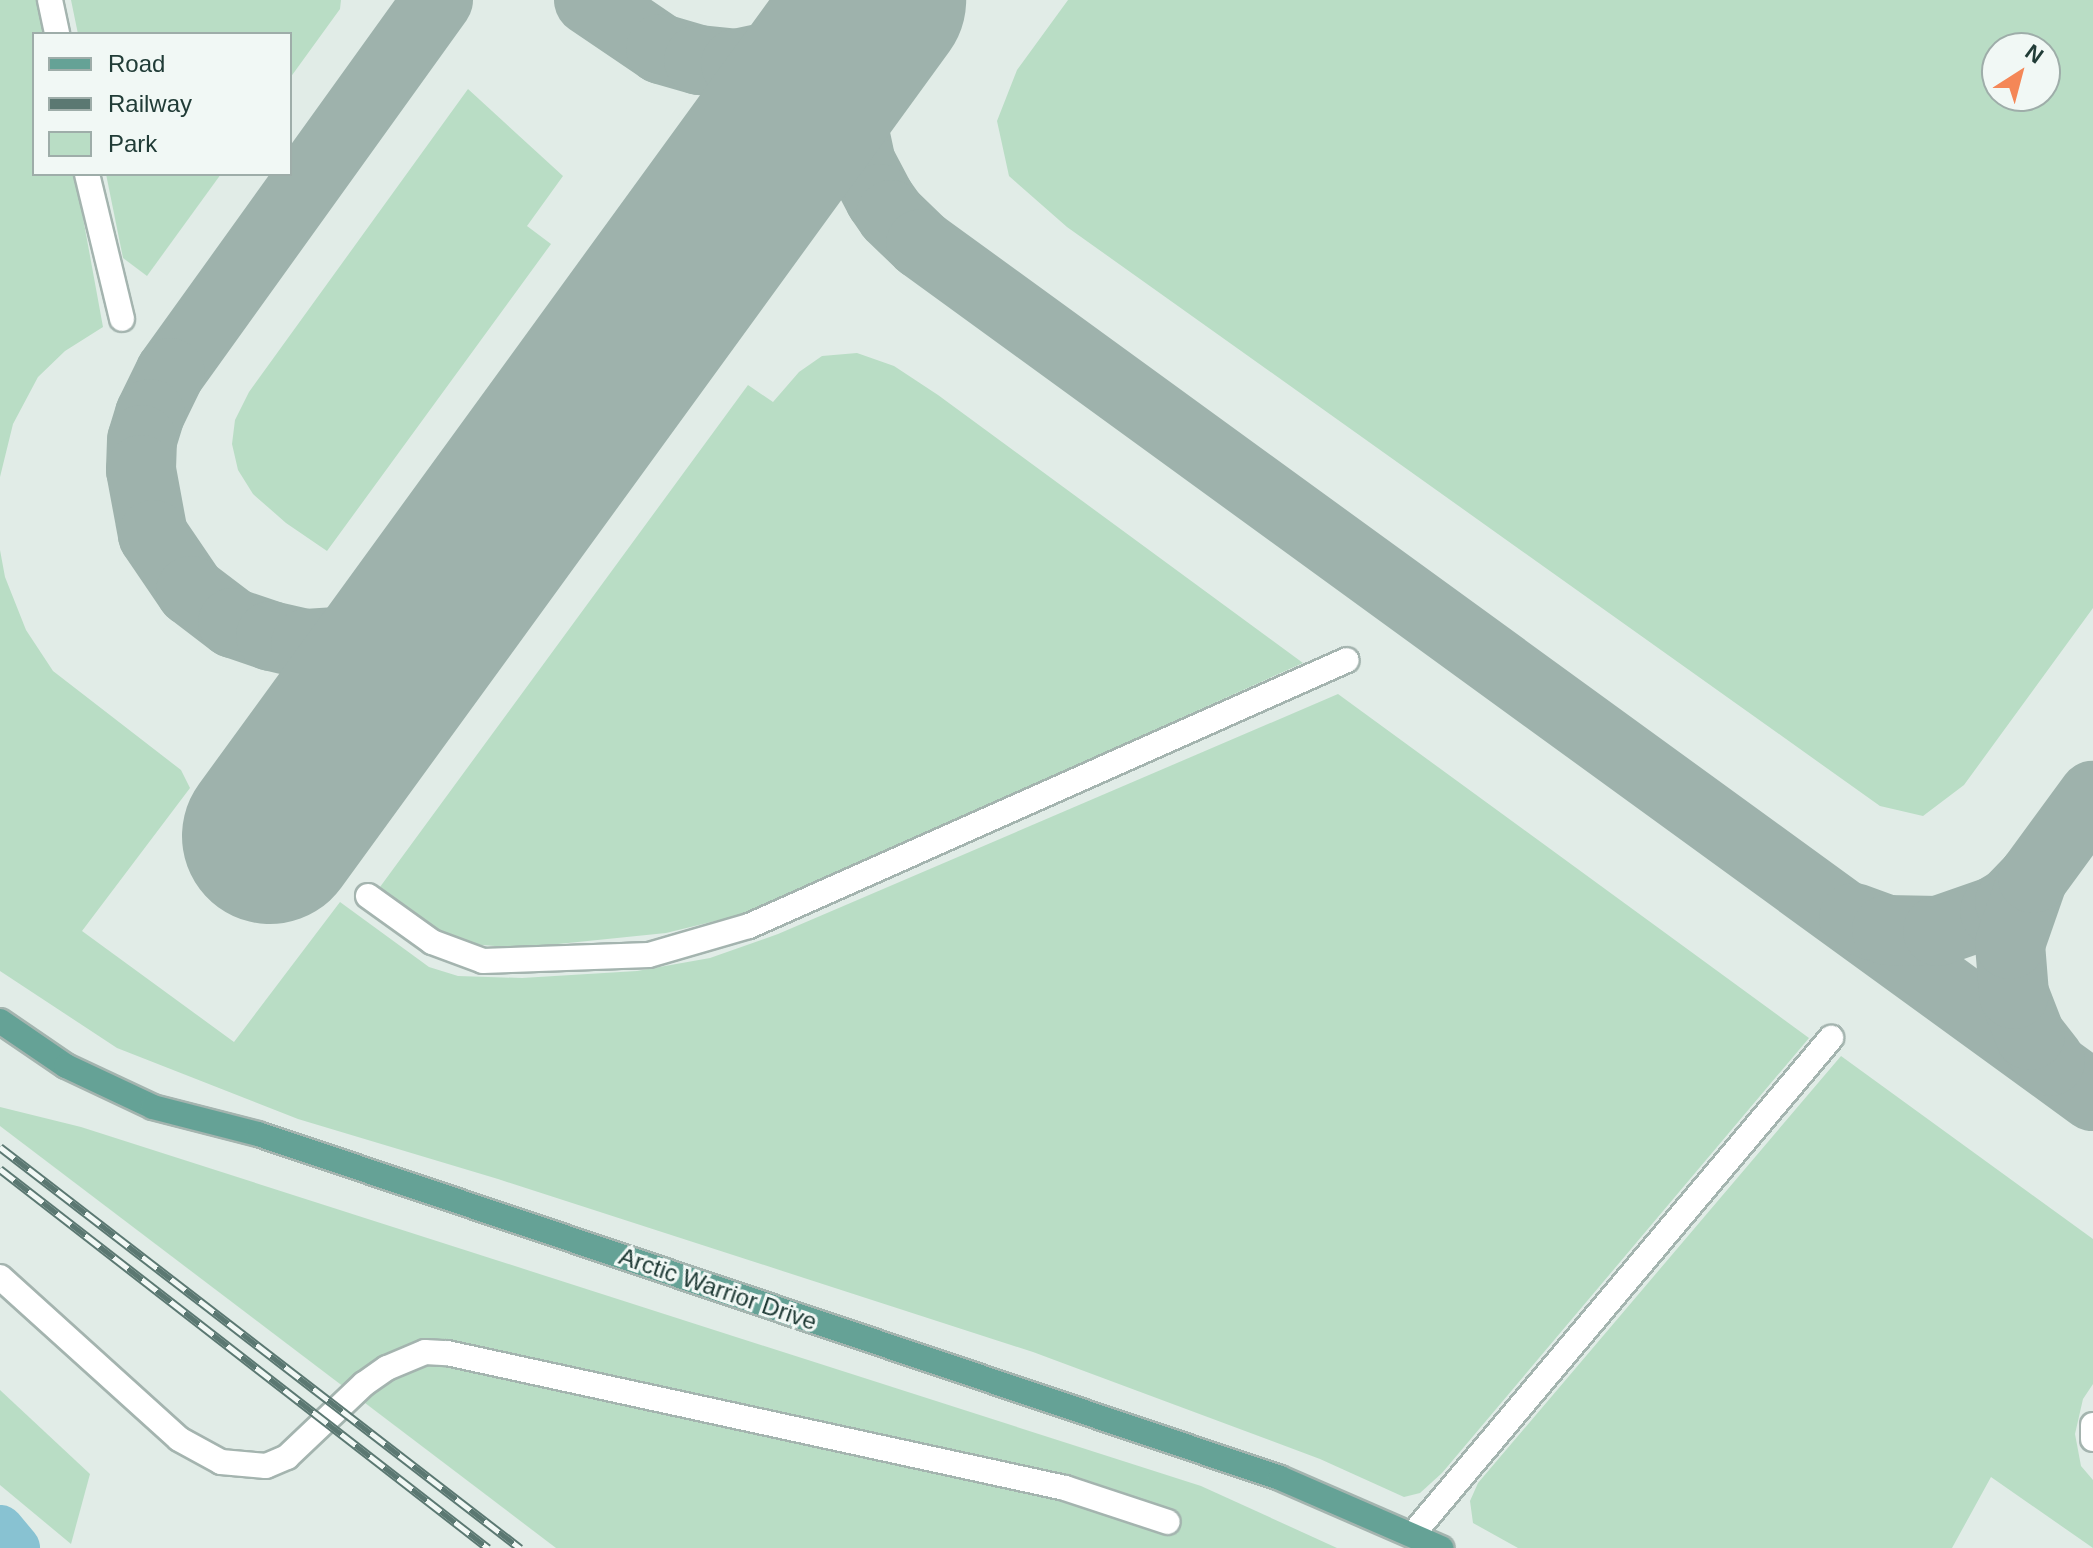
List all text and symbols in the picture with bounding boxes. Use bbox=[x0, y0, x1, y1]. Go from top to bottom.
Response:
legend bbox=[32, 32, 292, 176]
north arrow bbox=[1981, 32, 2061, 112]
text: N bbox=[2020, 39, 2048, 69]
text: Road bbox=[108, 50, 165, 77]
text: Railway bbox=[108, 90, 192, 117]
text: Park bbox=[108, 130, 157, 157]
street label: Arctic Warrior Drive bbox=[615, 1242, 821, 1336]

